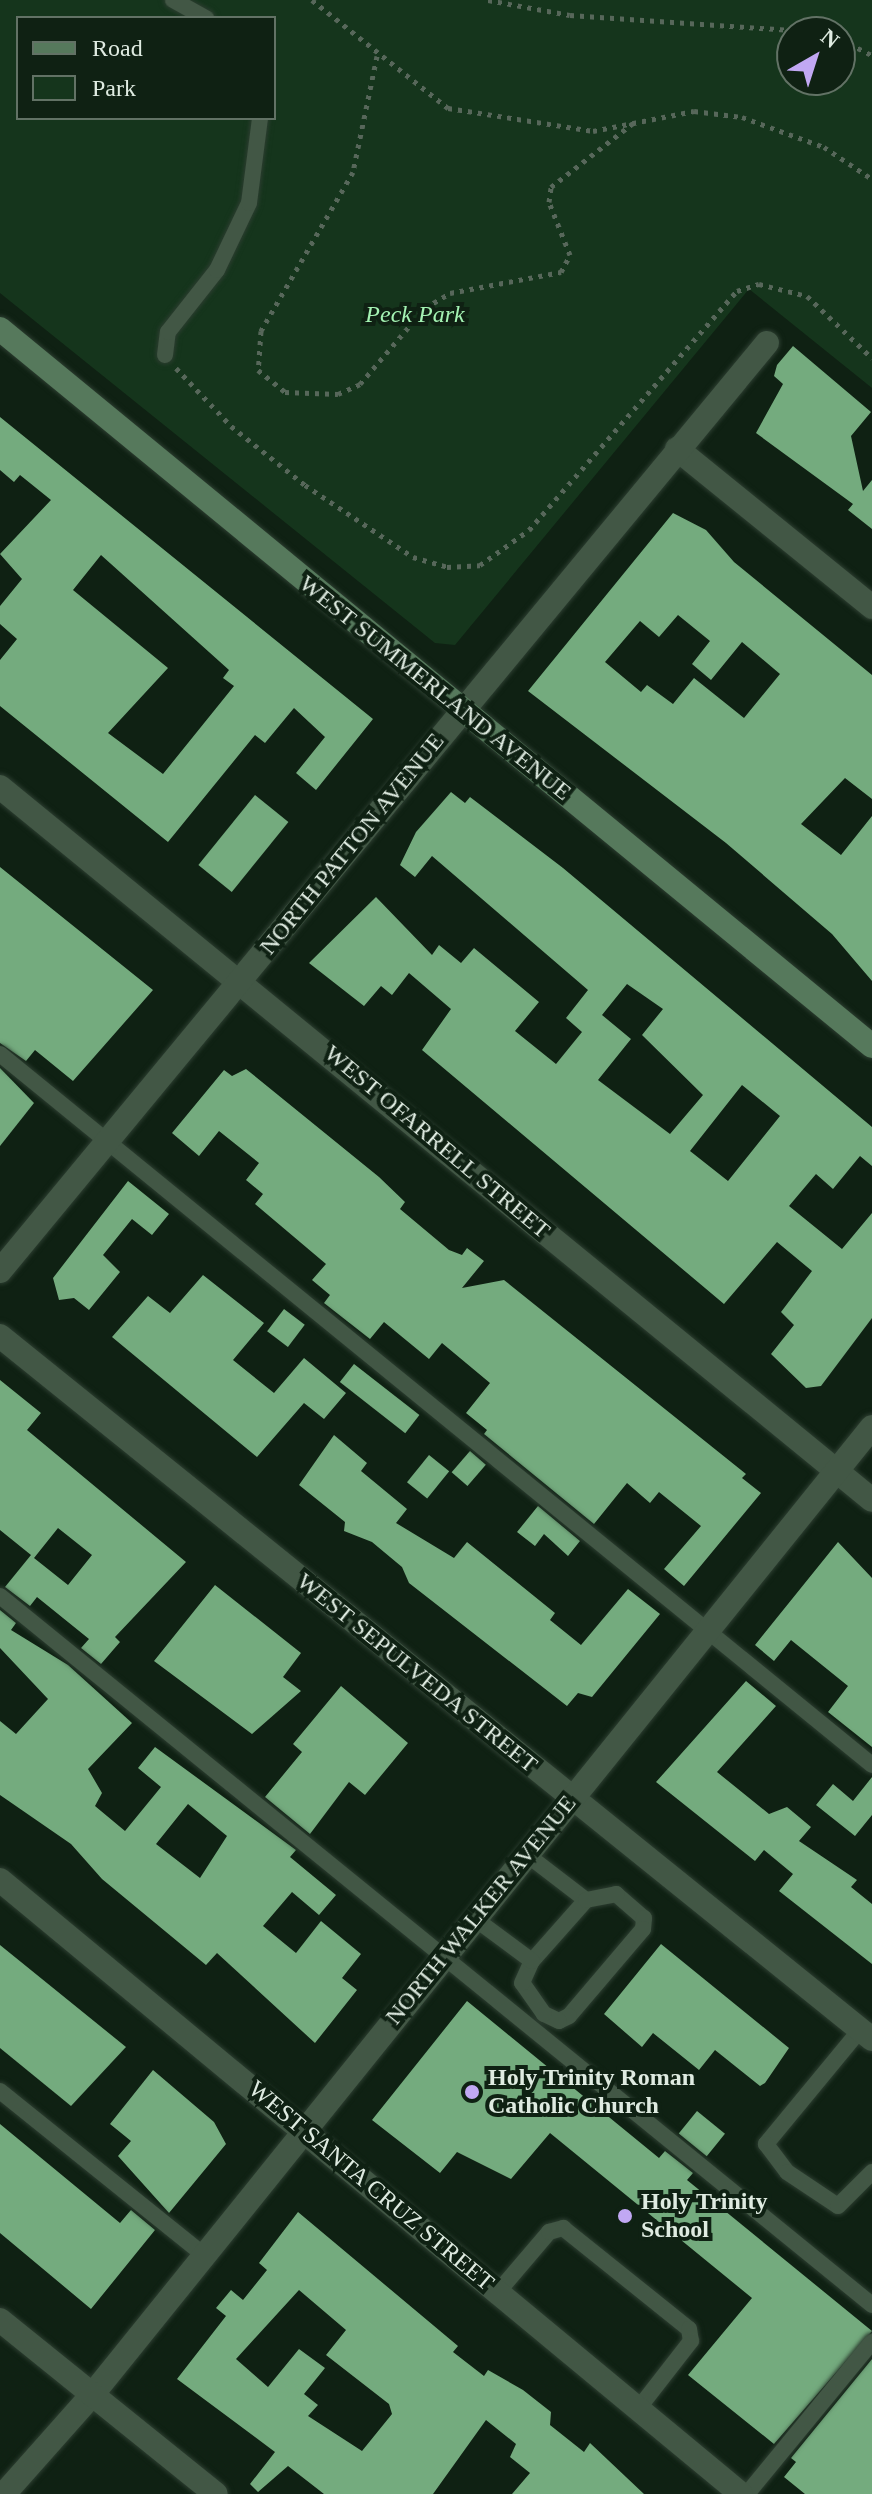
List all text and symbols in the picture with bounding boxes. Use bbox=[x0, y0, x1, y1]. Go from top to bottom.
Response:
legend bbox=[16, 16, 276, 120]
north arrow bbox=[776, 16, 856, 96]
text: N bbox=[816, 24, 844, 53]
text: Road bbox=[92, 35, 143, 61]
text: Park bbox=[92, 75, 136, 101]
park label: Peck Park bbox=[365, 301, 465, 329]
street label: WEST SUMMERLAND AVENUE bbox=[292, 569, 578, 807]
street label: NORTH PATTON AVENUE bbox=[253, 727, 451, 961]
street label: WEST OFARRELL STREET bbox=[318, 1039, 556, 1245]
street label: WEST SEPULVEDA STREET bbox=[290, 1566, 544, 1780]
street label: NORTH WALKER AVENUE bbox=[379, 1789, 583, 2031]
place label: Holy Trinity Roman Catholic Church bbox=[488, 2064, 696, 2120]
street label: WEST SANTA CRUZ STREET bbox=[242, 2074, 500, 2298]
marker: Holy Trinity Roman Catholic Church bbox=[463, 2083, 481, 2101]
place label: Holy Trinity School bbox=[641, 2188, 768, 2244]
marker: Holy Trinity School bbox=[616, 2207, 634, 2225]

